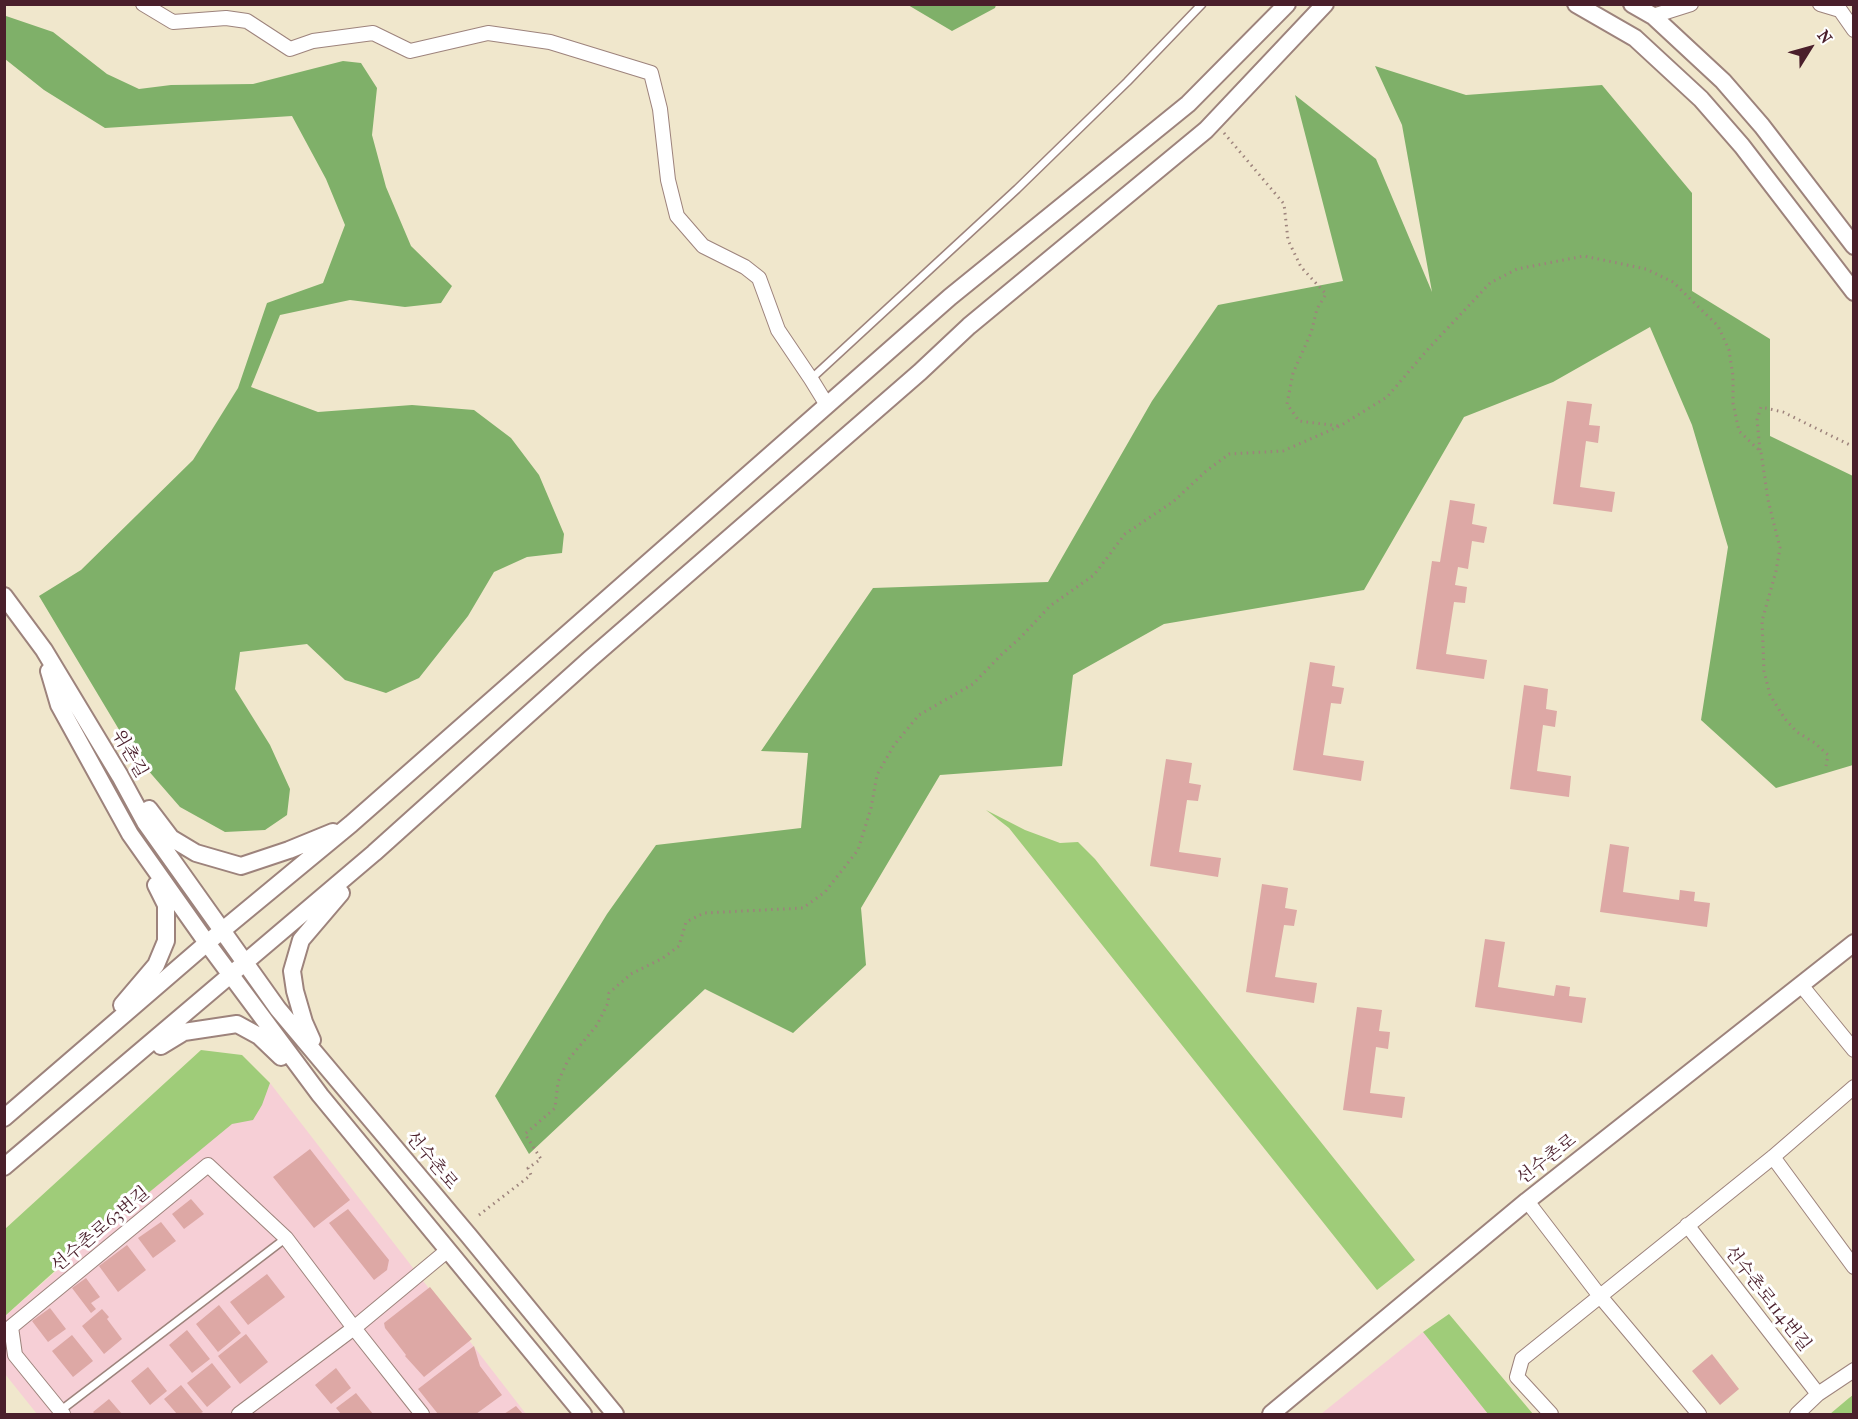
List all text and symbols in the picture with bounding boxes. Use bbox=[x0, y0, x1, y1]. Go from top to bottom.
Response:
north arrow bbox=[1780, 18, 1840, 78]
text: N bbox=[1814, 26, 1836, 47]
street label: 위촌길 bbox=[107, 726, 151, 782]
street label: 선수촌로 bbox=[400, 1127, 462, 1195]
street label: 선수촌로 bbox=[1513, 1130, 1581, 1190]
street label: 선수촌로63번길 bbox=[48, 1183, 154, 1277]
street label: 선수촌로114번길 bbox=[1719, 1242, 1815, 1356]

